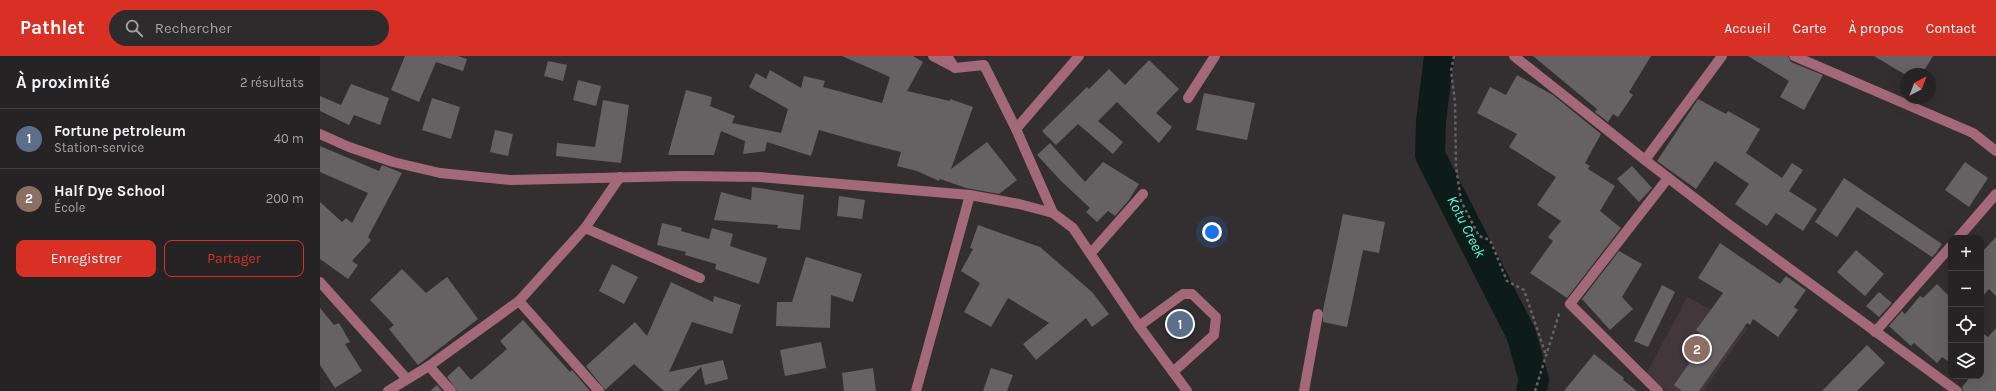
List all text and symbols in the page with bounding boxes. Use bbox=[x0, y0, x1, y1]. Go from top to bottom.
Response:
search box bbox=[109, 10, 389, 46]
text: Pathlet bbox=[20, 17, 85, 39]
icon: search bbox=[123, 17, 145, 39]
text: Rechercher bbox=[155, 19, 232, 37]
text: Accueil bbox=[1724, 20, 1771, 37]
text: Carte bbox=[1793, 20, 1826, 37]
text: À propos bbox=[1848, 20, 1904, 37]
text: Contact bbox=[1926, 20, 1976, 37]
north arrow bbox=[1900, 68, 1936, 104]
text: À proximité bbox=[16, 72, 110, 92]
text: 2 résultats bbox=[240, 75, 304, 90]
text: Fortune petroleum bbox=[54, 122, 186, 140]
text: 1 bbox=[27, 131, 31, 146]
text: 40 m bbox=[274, 131, 304, 146]
text: Station-service bbox=[54, 140, 144, 155]
text: Half Dye School bbox=[54, 182, 165, 200]
text: 2 bbox=[25, 191, 33, 206]
text: 200 m bbox=[266, 191, 304, 206]
water label: Kotu Creek bbox=[1443, 193, 1490, 261]
text: École bbox=[54, 200, 85, 215]
your location bbox=[1202, 222, 1222, 242]
map controls bbox=[1948, 235, 1984, 379]
button: + bbox=[1948, 235, 1984, 271]
button: Enregistrer bbox=[16, 240, 156, 277]
button: Partager bbox=[164, 240, 304, 277]
button: − bbox=[1948, 271, 1984, 307]
button: locate bbox=[1948, 307, 1984, 343]
pin: 1 bbox=[1167, 309, 1193, 339]
pin: 2 bbox=[1684, 334, 1710, 364]
button: layers bbox=[1948, 343, 1984, 379]

